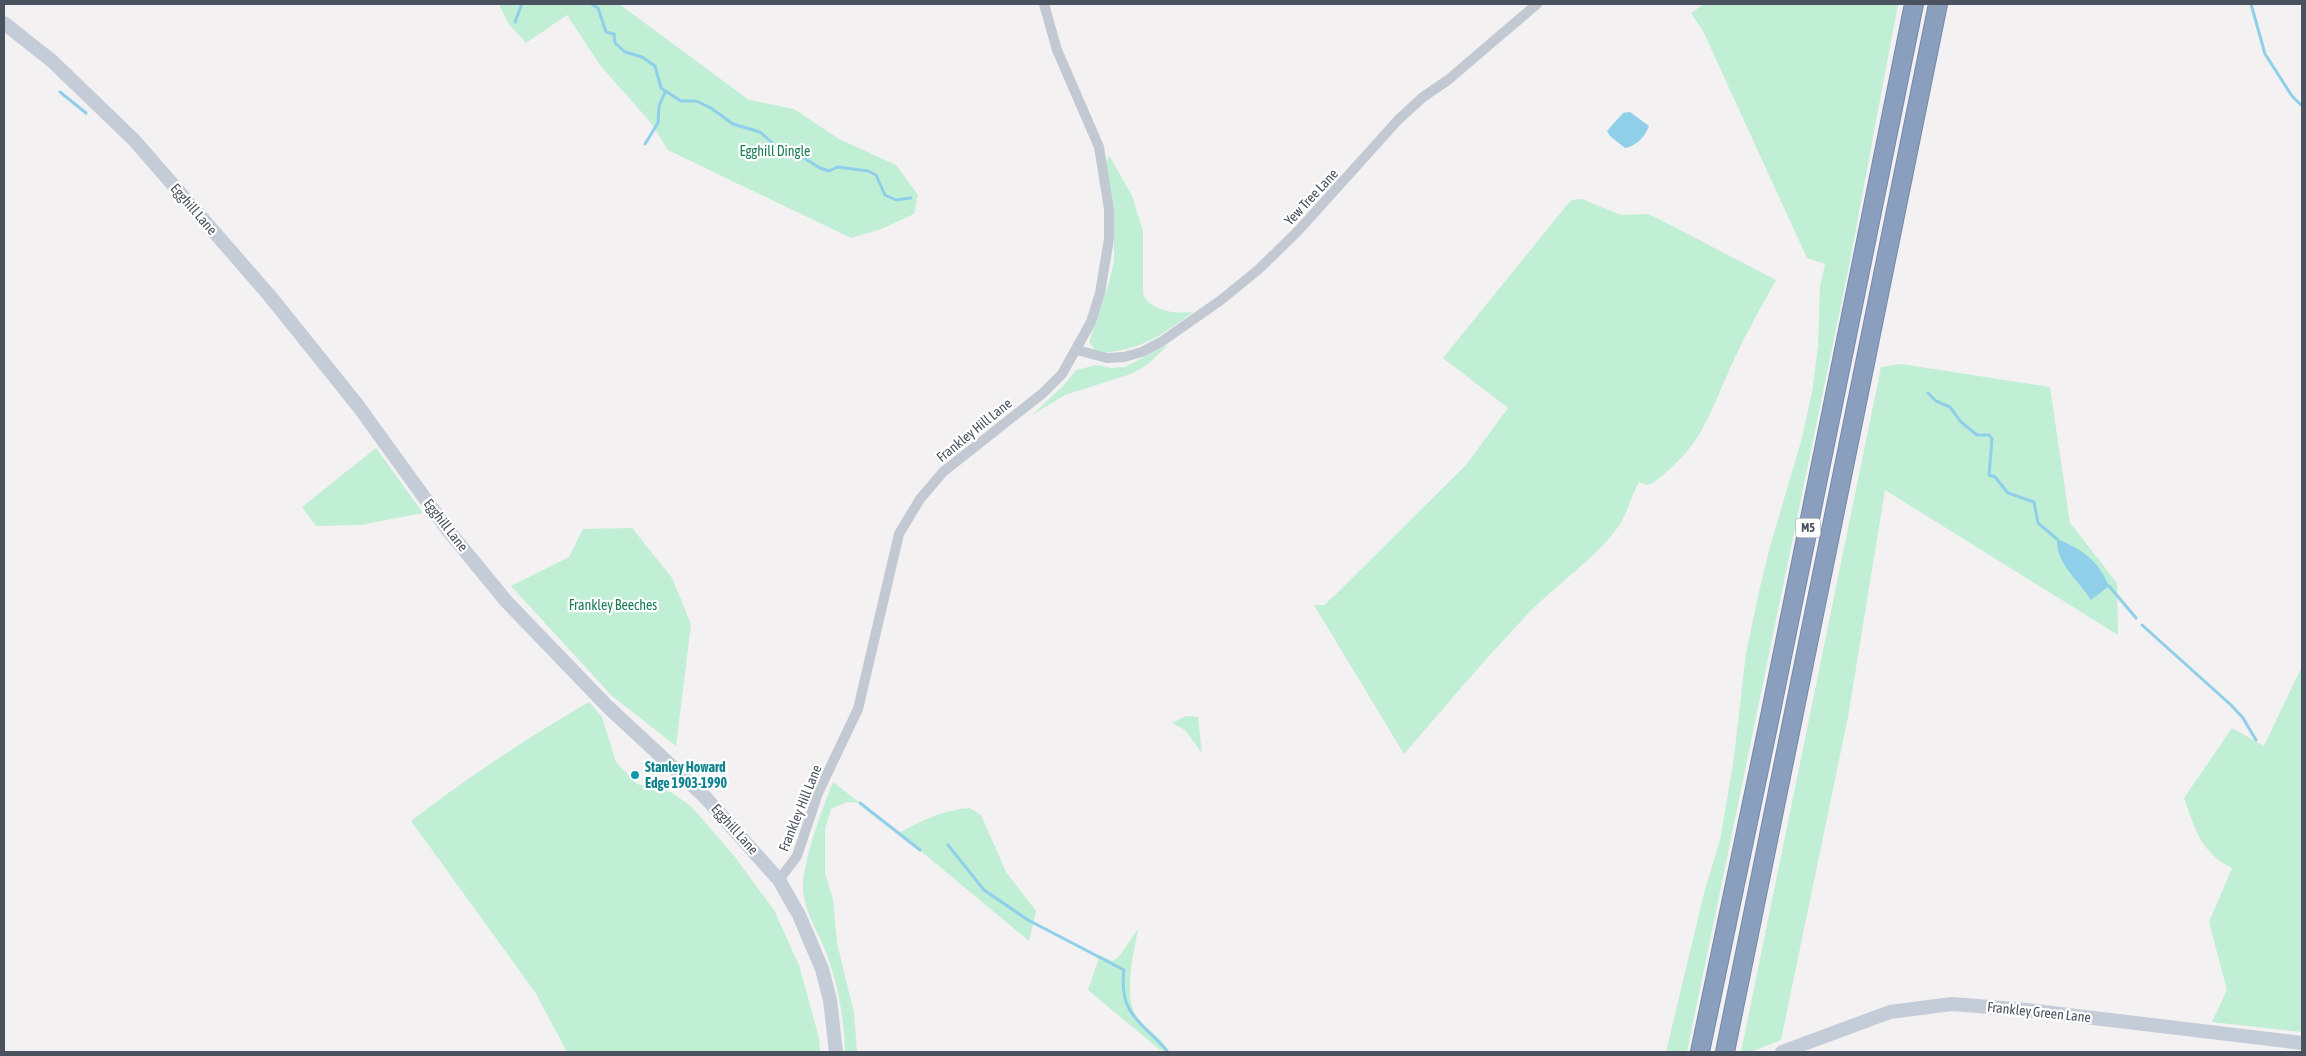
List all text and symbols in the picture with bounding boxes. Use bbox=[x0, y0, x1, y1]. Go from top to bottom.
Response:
park label: Egghill Dingle bbox=[740, 143, 810, 159]
street label: Yew Tree Lane bbox=[1281, 166, 1341, 228]
street label: Egghill Lane bbox=[168, 180, 220, 238]
street label: Frankley Hill Lane bbox=[933, 395, 1015, 465]
street label: Egghill Lane bbox=[421, 496, 471, 554]
road number: M5 bbox=[1796, 518, 1820, 538]
park label: Frankley Beeches bbox=[569, 597, 657, 613]
place label: Stanley Howard Edge 1903-1990 bbox=[645, 759, 727, 791]
street label: Frankley Hill Lane bbox=[775, 762, 825, 854]
marker: Stanley Howard Edge 1903-1990 bbox=[629, 769, 641, 781]
street label: Egghill Lane bbox=[708, 801, 762, 857]
street label: Frankley Green Lane bbox=[1986, 999, 2092, 1025]

